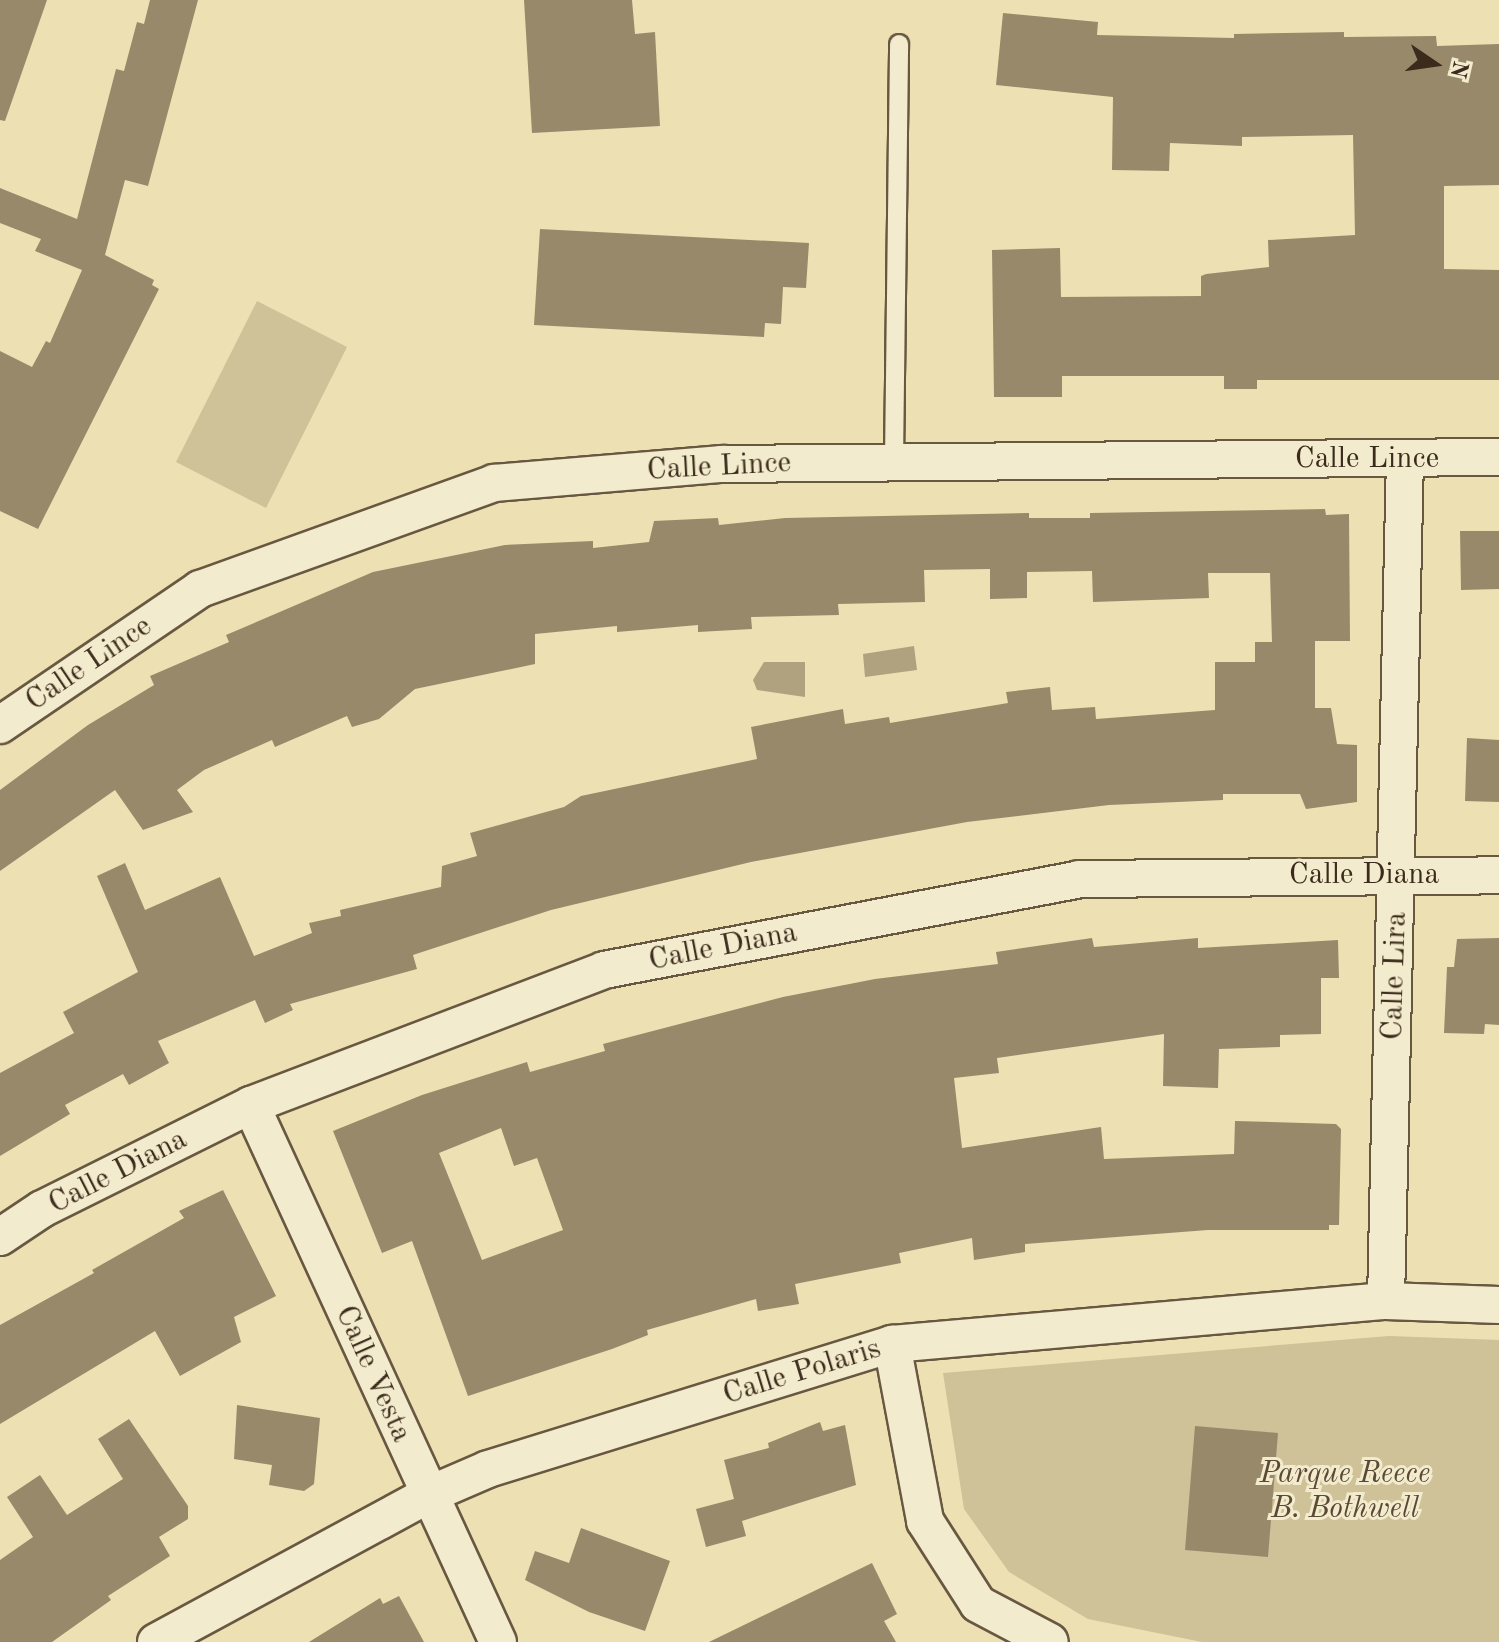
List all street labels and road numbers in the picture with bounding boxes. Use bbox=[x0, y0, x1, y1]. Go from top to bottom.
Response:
street label: Calle Lince bbox=[1295, 441, 1439, 477]
street label: Calle Lince bbox=[646, 445, 792, 489]
street label: Calle Lince bbox=[19, 609, 159, 719]
street label: Calle Diana bbox=[1289, 857, 1439, 893]
street label: Calle Lira bbox=[1375, 911, 1415, 1041]
street label: Calle Diana bbox=[646, 915, 800, 979]
street label: Calle Diana bbox=[43, 1122, 193, 1222]
street label: Calle Vesta bbox=[327, 1300, 419, 1448]
street label: Calle Polaris bbox=[719, 1331, 885, 1413]

